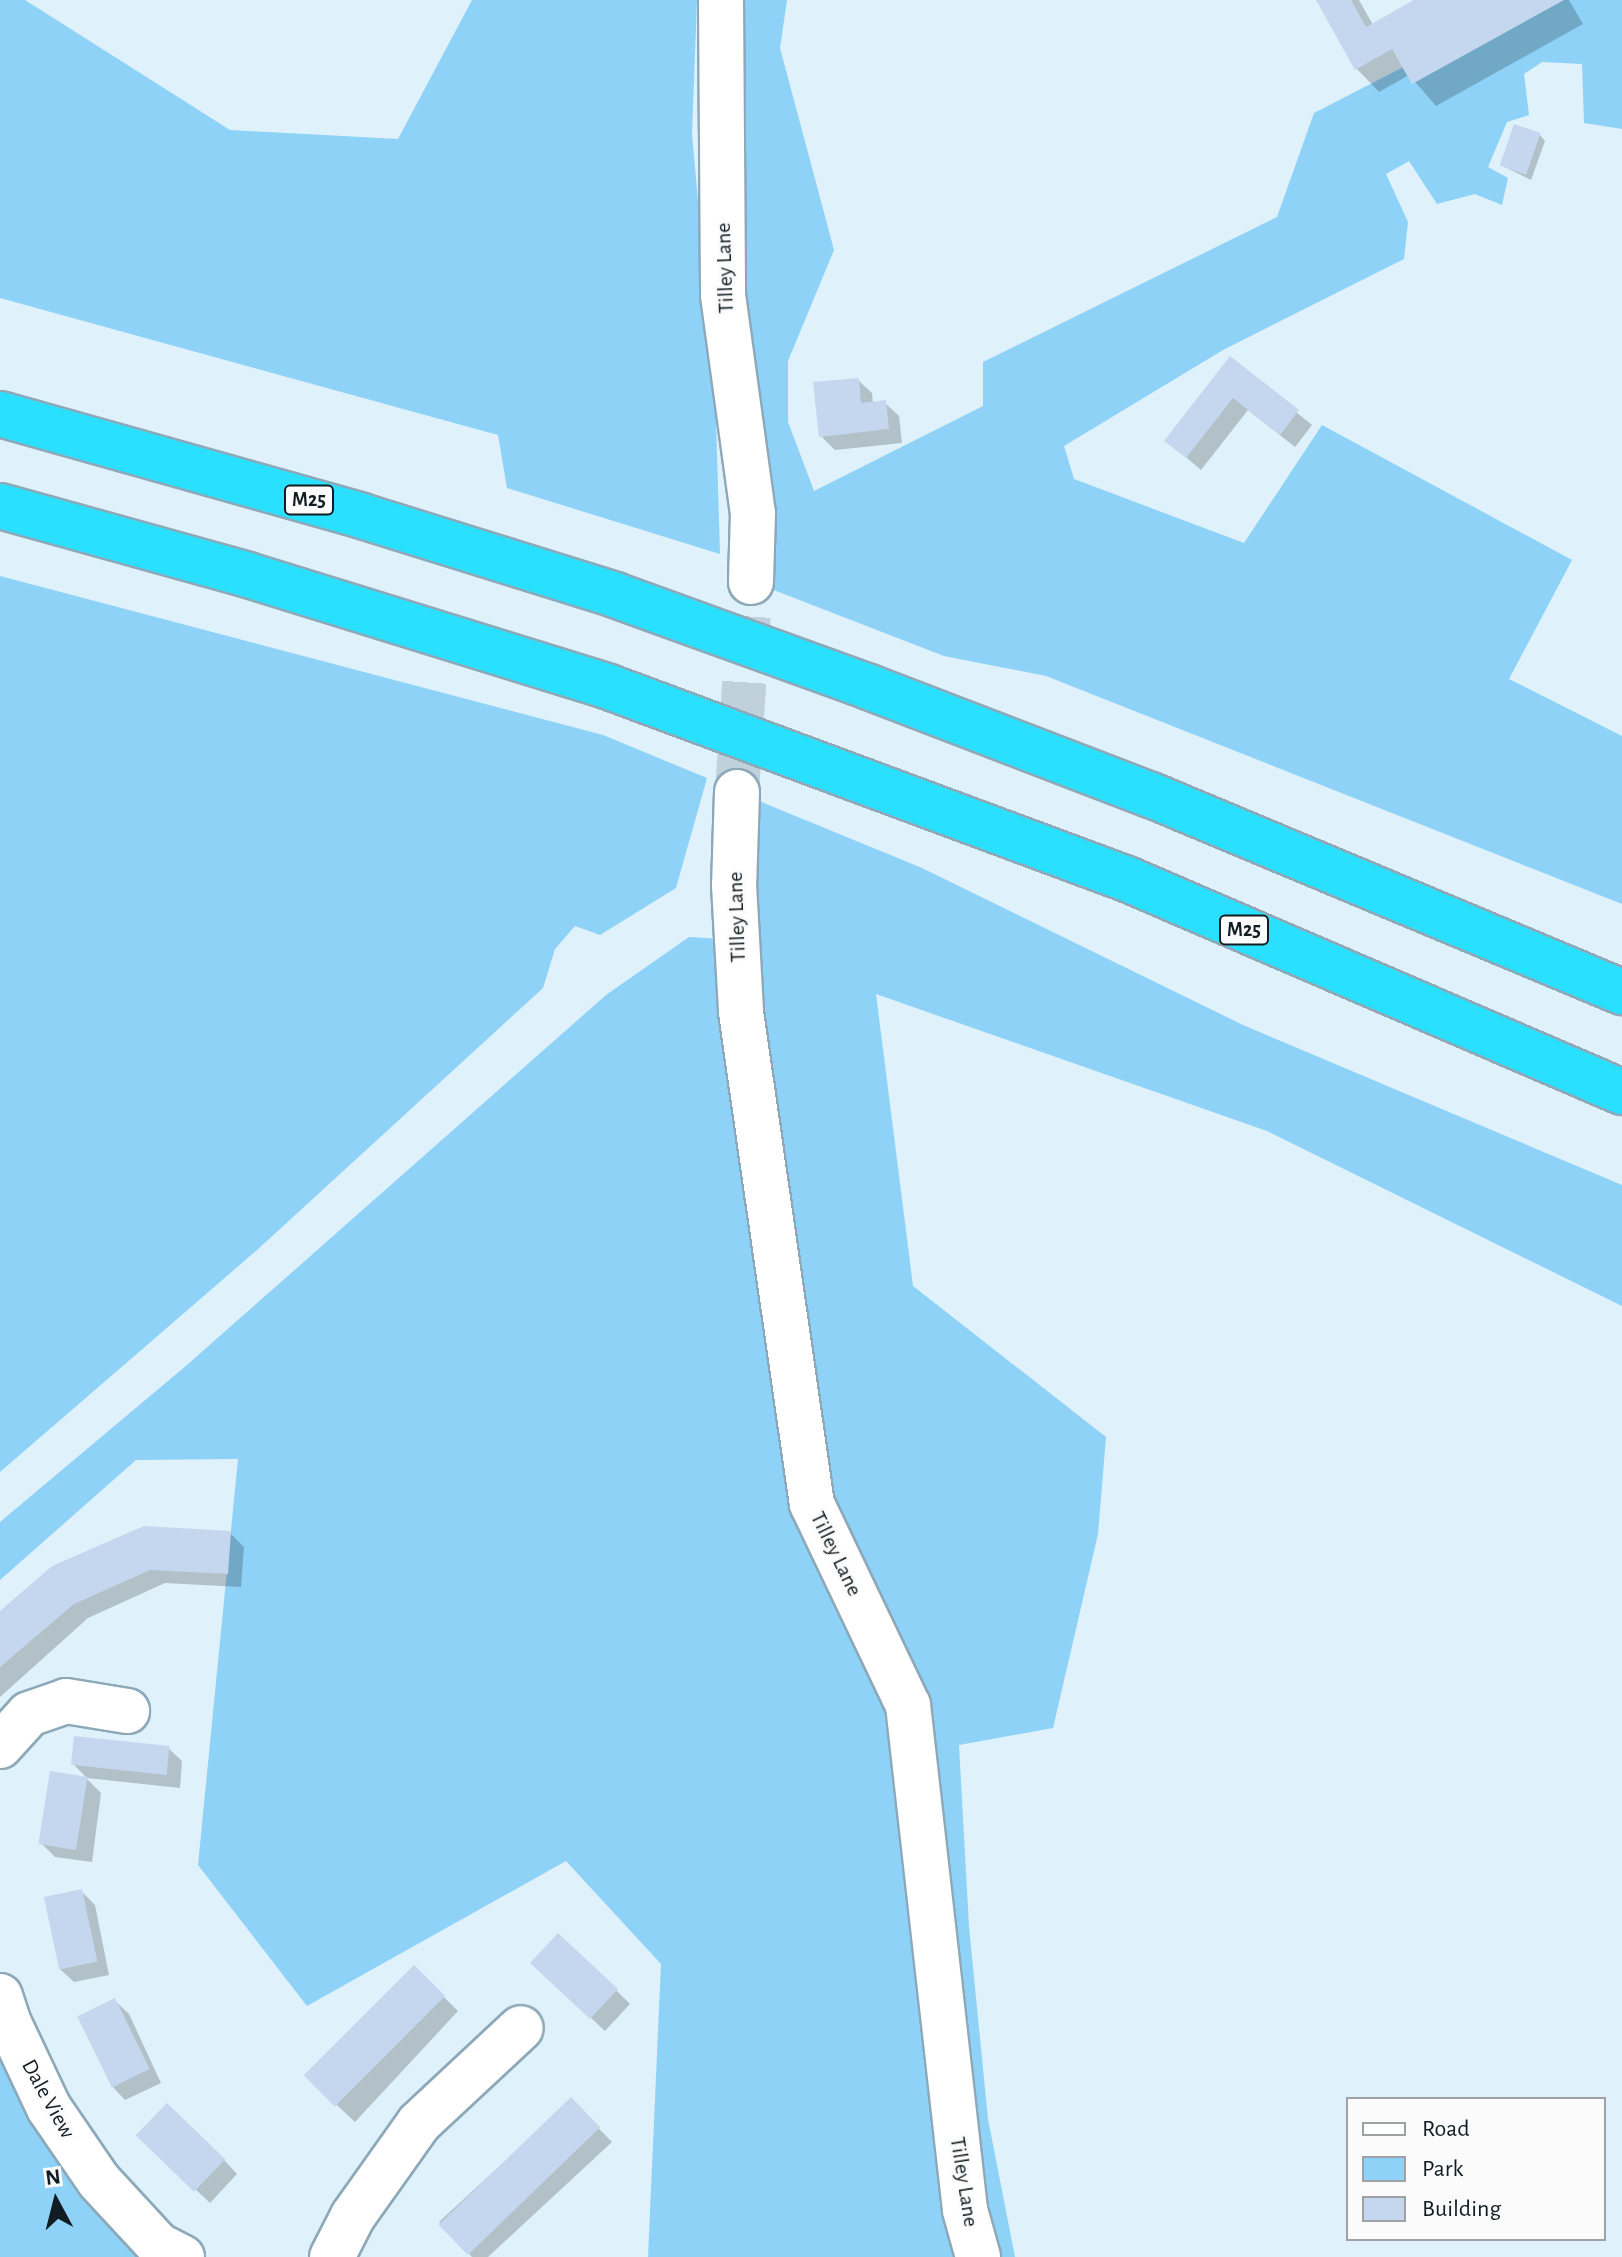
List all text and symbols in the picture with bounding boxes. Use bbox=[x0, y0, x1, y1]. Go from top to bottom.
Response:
street label: Tilley Lane bbox=[710, 222, 740, 314]
road number: M25 bbox=[283, 484, 335, 516]
street label: Tilley Lane bbox=[722, 871, 752, 963]
road number: M25 bbox=[1218, 914, 1270, 946]
street label: Tilley Lane bbox=[804, 1507, 868, 1601]
street label: Dale View bbox=[16, 2055, 80, 2143]
legend bbox=[1346, 2097, 1606, 2241]
text: Road bbox=[1422, 2117, 1470, 2141]
street label: Tilley Lane bbox=[944, 2135, 984, 2229]
text: Park bbox=[1422, 2157, 1463, 2181]
north arrow bbox=[16, 2161, 96, 2241]
text: N bbox=[44, 2165, 62, 2189]
text: Building bbox=[1422, 2197, 1501, 2221]

